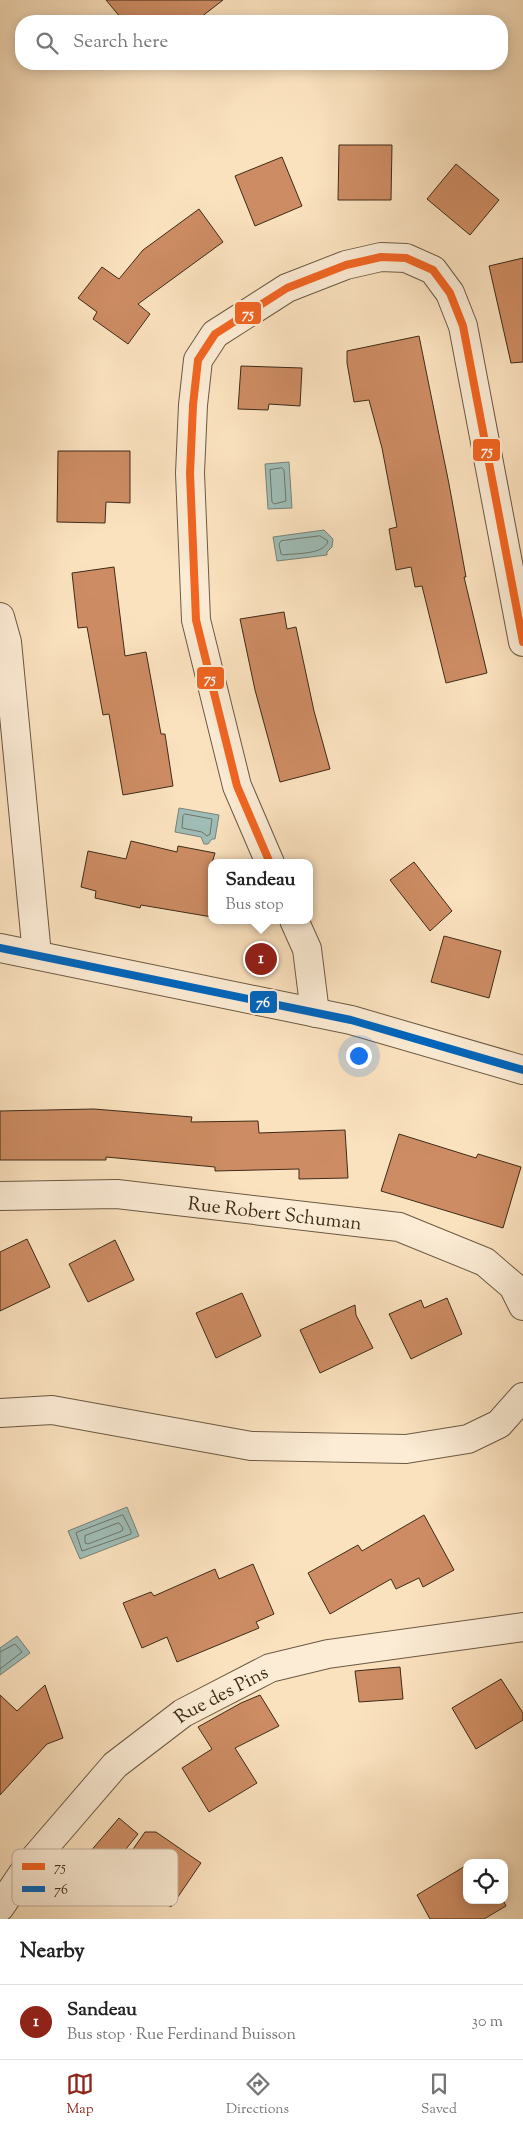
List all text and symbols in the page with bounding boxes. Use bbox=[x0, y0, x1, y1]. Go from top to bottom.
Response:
search box bbox=[15, 15, 508, 70]
icon: search bbox=[33, 29, 61, 57]
text: Search here bbox=[73, 29, 168, 56]
line badge: 75 bbox=[234, 301, 262, 325]
text: 75 bbox=[242, 305, 254, 325]
line badge: 75 bbox=[472, 438, 501, 462]
text: 75 bbox=[481, 442, 493, 462]
line badge: 75 bbox=[196, 666, 225, 690]
text: 75 bbox=[204, 670, 216, 690]
popup bbox=[208, 859, 313, 924]
text: Sandeau bbox=[226, 867, 295, 894]
text: Bus stop bbox=[226, 894, 284, 917]
pin: 1 bbox=[245, 940, 277, 978]
line badge: 76 bbox=[249, 990, 278, 1014]
text: 76 bbox=[256, 994, 270, 1014]
your location bbox=[346, 1043, 372, 1069]
street label: Rue Robert Schuman bbox=[186, 1191, 363, 1239]
street label: Rue des Pins bbox=[169, 1660, 274, 1731]
legend bbox=[12, 1849, 178, 1906]
text: 75 bbox=[54, 1858, 66, 1878]
map controls bbox=[463, 1859, 508, 1904]
button: locate bbox=[463, 1859, 508, 1904]
text: 76 bbox=[54, 1881, 68, 1901]
text: Nearby bbox=[20, 1937, 85, 1967]
text: Sandeau bbox=[67, 1997, 137, 2024]
text: 1 bbox=[33, 2011, 39, 2034]
text: 30 m bbox=[472, 2011, 503, 2034]
text: Bus stop · Rue Ferdinand Buisson bbox=[67, 2024, 296, 2047]
tab: Map bbox=[66, 2070, 94, 2120]
tab: Directions bbox=[226, 2070, 289, 2120]
tab: Saved bbox=[421, 2070, 457, 2120]

